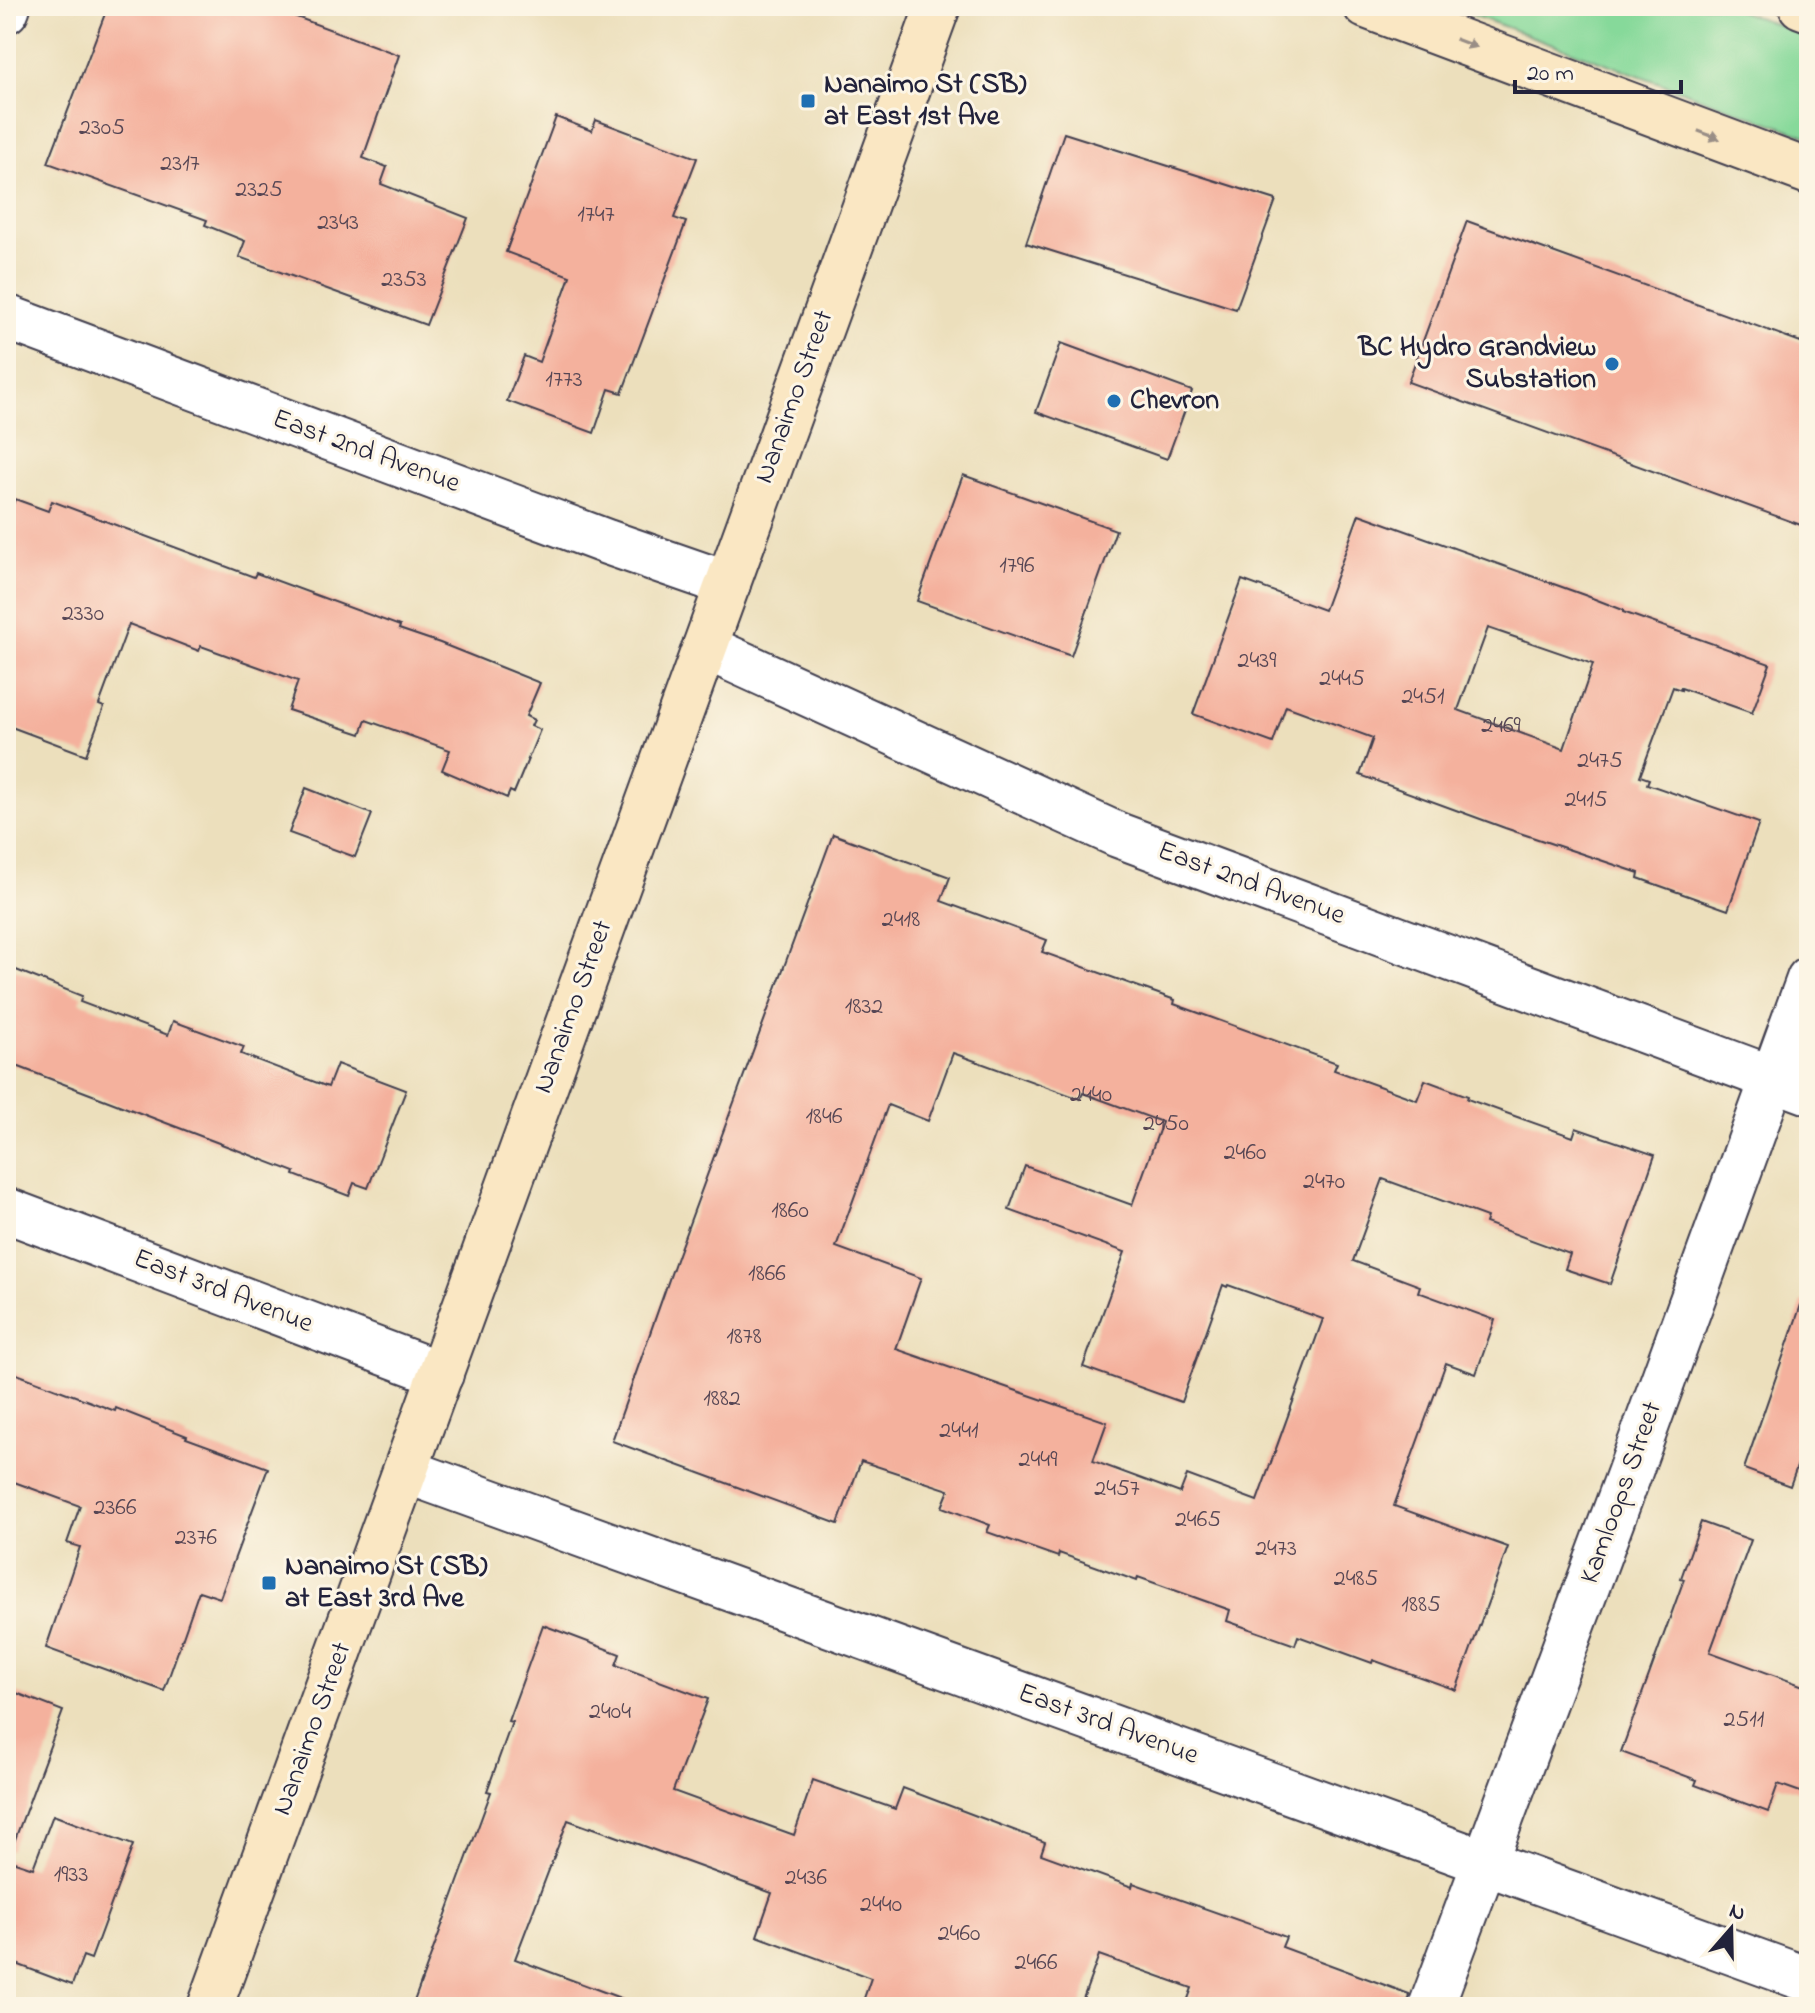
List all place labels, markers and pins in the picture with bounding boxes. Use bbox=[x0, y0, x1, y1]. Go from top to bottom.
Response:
place label: Nanaimo St (SB) at East 1st Ave bbox=[824, 65, 1027, 138]
marker: Nanaimo St (SB) at East 1st Ave bbox=[799, 92, 817, 110]
place label: BC Hydro Grandview Substation bbox=[1356, 328, 1596, 401]
marker: BC Hydro Grandview Substation bbox=[1603, 355, 1621, 373]
place label: Chevron bbox=[1130, 381, 1219, 422]
marker: Chevron bbox=[1105, 392, 1123, 410]
place label: Nanaimo St (SB) at East 3rd Ave bbox=[285, 1547, 488, 1620]
marker: Nanaimo St (SB) at East 3rd Ave bbox=[260, 1574, 278, 1592]

